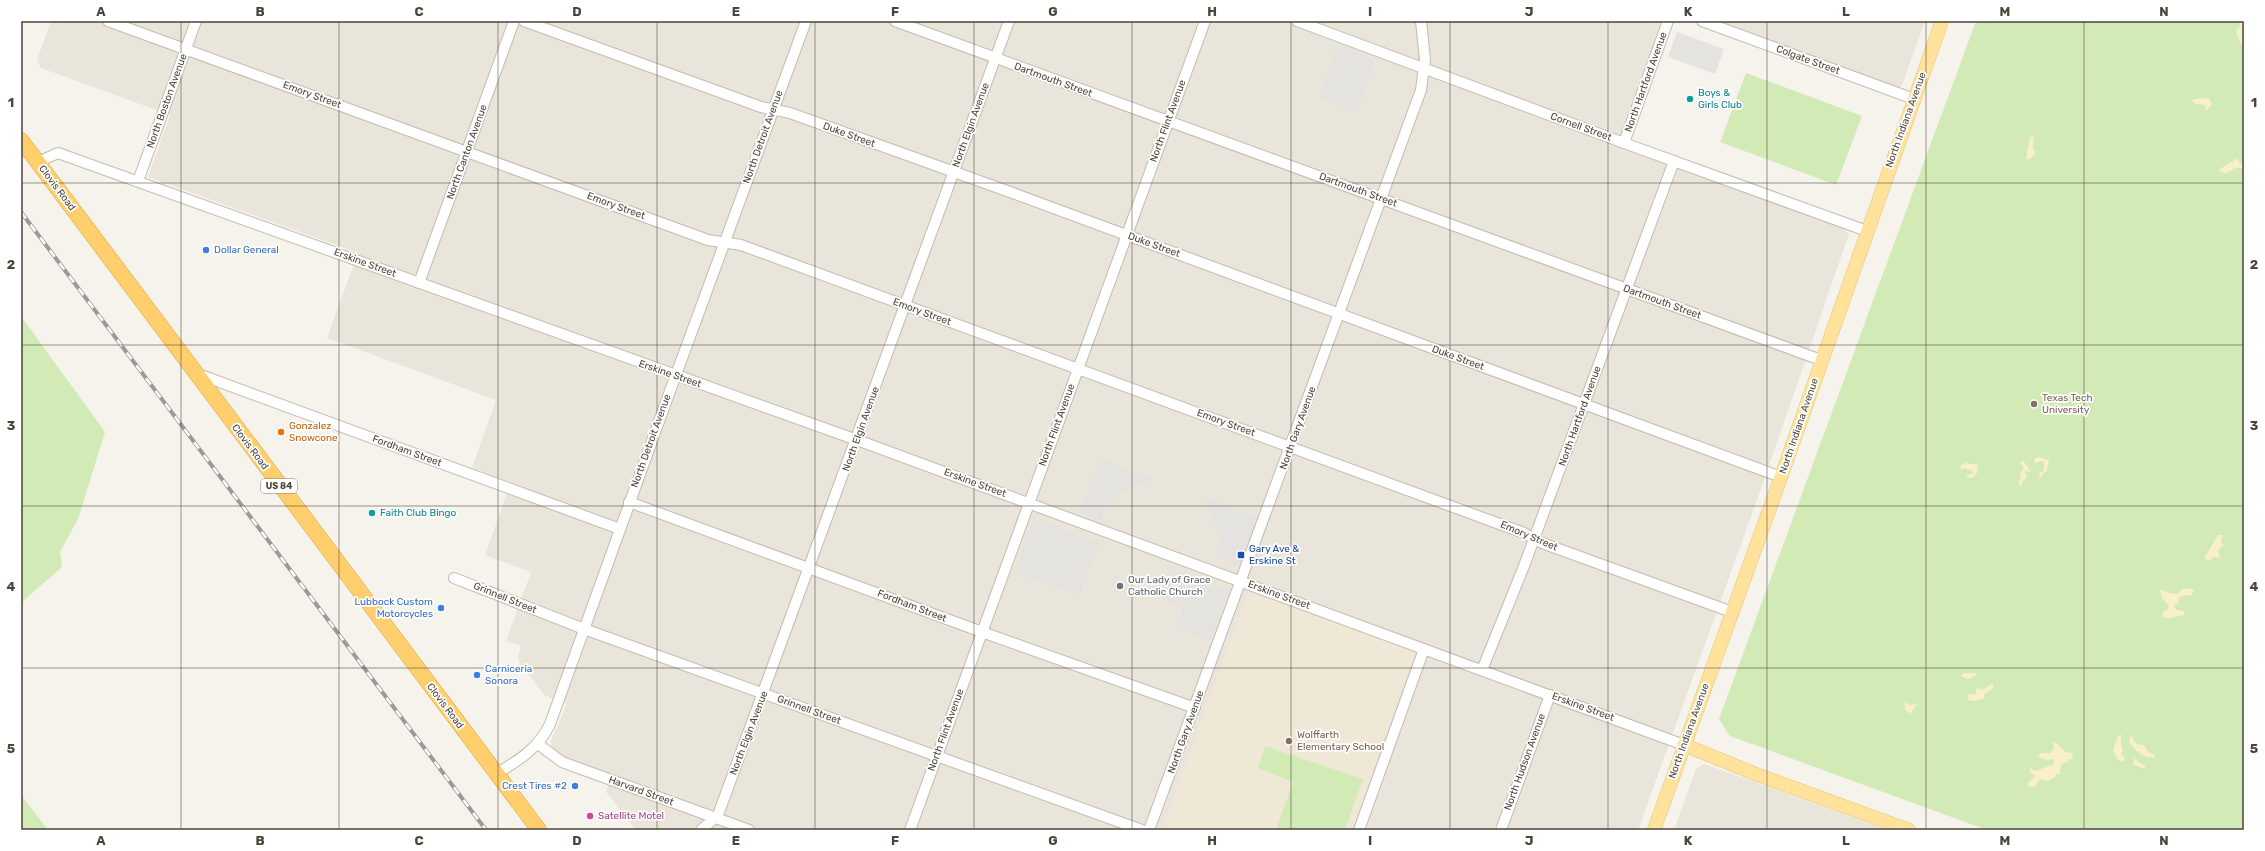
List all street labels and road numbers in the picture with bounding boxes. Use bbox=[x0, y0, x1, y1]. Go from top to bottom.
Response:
street label: North Hartford Avenue bbox=[1622, 30, 1670, 134]
street label: Colgate Street bbox=[1774, 43, 1842, 77]
street label: North Boston Avenue bbox=[144, 52, 190, 150]
street label: Dartmouth Street bbox=[1012, 60, 1094, 100]
street label: North Indiana Avenue bbox=[1883, 70, 1929, 169]
street label: North Flint Avenue bbox=[1148, 78, 1189, 164]
street label: Emory Street bbox=[281, 79, 343, 111]
street label: North Elgin Avenue bbox=[950, 81, 992, 169]
street label: North Detroit Avenue bbox=[741, 88, 786, 185]
street label: North Canton Avenue bbox=[444, 103, 490, 201]
street label: Cornell Street bbox=[1549, 110, 1613, 144]
street label: Duke Street bbox=[821, 120, 877, 150]
street label: Clovis Road bbox=[36, 163, 78, 213]
street label: Dartmouth Street bbox=[1317, 170, 1399, 210]
street label: Emory Street bbox=[585, 190, 647, 222]
street label: Duke Street bbox=[1126, 230, 1182, 260]
street label: Erskine Street bbox=[332, 246, 398, 280]
street label: Dartmouth Street bbox=[1621, 282, 1703, 322]
street label: Emory Street bbox=[891, 296, 953, 328]
street label: Duke Street bbox=[1430, 343, 1486, 373]
street label: Erskine Street bbox=[637, 358, 703, 390]
street label: North Hartford Avenue bbox=[1556, 364, 1604, 468]
street label: North Indiana Avenue bbox=[1777, 376, 1821, 475]
street label: North Flint Avenue bbox=[1037, 382, 1078, 468]
street label: North Gary Avenue bbox=[1277, 384, 1319, 471]
street label: North Elgin Avenue bbox=[840, 385, 882, 473]
street label: North Detroit Avenue bbox=[629, 392, 674, 489]
street label: Emory Street bbox=[1195, 407, 1257, 439]
street label: Clovis Road bbox=[229, 422, 271, 472]
street label: Fordham Street bbox=[371, 433, 443, 469]
street label: Erskine Street bbox=[942, 466, 1008, 500]
road number: US 84 bbox=[261, 479, 297, 493]
street label: Emory Street bbox=[1499, 519, 1560, 553]
street label: Erskine Street bbox=[1246, 578, 1312, 612]
street label: Grinnell Street bbox=[472, 580, 538, 616]
street label: Fordham Street bbox=[876, 587, 948, 625]
street label: Clovis Road bbox=[424, 681, 466, 731]
street label: North Indiana Avenue bbox=[1666, 681, 1712, 780]
street label: North Flint Avenue bbox=[926, 687, 967, 773]
street label: North Gary Avenue bbox=[1165, 688, 1207, 775]
street label: North Elgin Avenue bbox=[727, 689, 771, 777]
street label: Erskine Street bbox=[1550, 690, 1616, 724]
street label: Grinnell Street bbox=[775, 693, 843, 727]
street label: North Hudson Avenue bbox=[1502, 712, 1548, 812]
street label: Harvard Street bbox=[607, 774, 675, 808]

